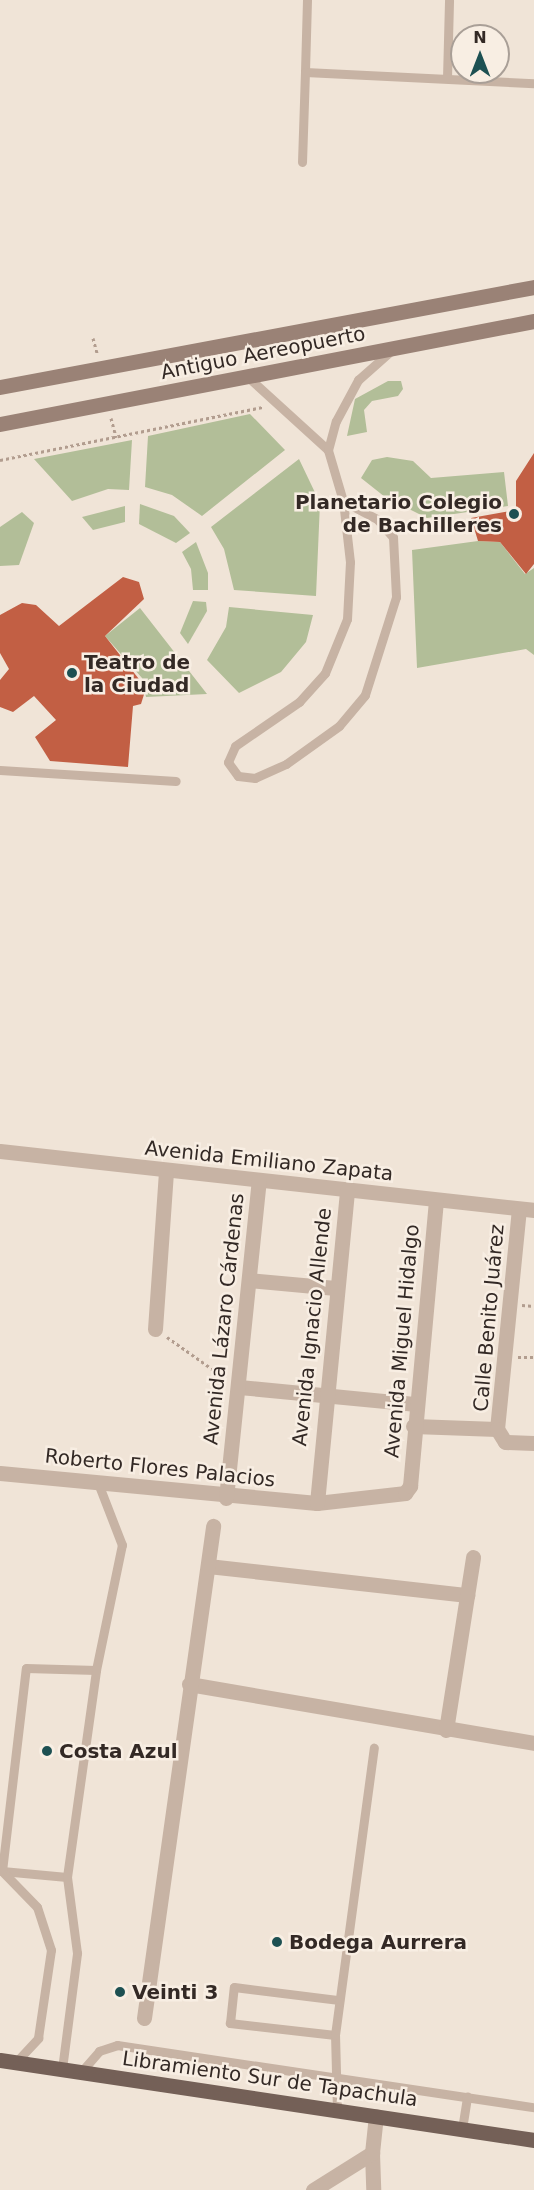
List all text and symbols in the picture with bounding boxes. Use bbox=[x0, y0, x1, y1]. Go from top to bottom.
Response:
north arrow bbox=[450, 24, 510, 84]
text: N bbox=[473, 28, 487, 47]
street label: Antiguo Aereopuerto bbox=[159, 321, 367, 385]
place label: Planetario Colegio de Bachilleres bbox=[295, 490, 502, 537]
marker: Planetario Colegio de Bachilleres bbox=[507, 507, 521, 521]
place label: Teatro de la Ciudad bbox=[84, 650, 190, 697]
marker: Teatro de la Ciudad bbox=[65, 666, 79, 680]
street label: Avenida Emiliano Zapata bbox=[144, 1136, 394, 1186]
street label: Avenida Lázaro Cárdenas bbox=[199, 1192, 249, 1446]
street label: Avenida Ignacio Allende bbox=[288, 1207, 336, 1447]
street label: Avenida Miguel Hidalgo bbox=[380, 1223, 424, 1459]
street label: Calle Benito Juárez bbox=[469, 1223, 509, 1413]
street label: Roberto Flores Palacios bbox=[44, 1444, 276, 1492]
place label: Costa Azul bbox=[59, 1739, 178, 1763]
marker: Costa Azul bbox=[40, 1744, 54, 1758]
place label: Bodega Aurrera bbox=[289, 1930, 467, 1954]
marker: Bodega Aurrera bbox=[270, 1935, 284, 1949]
place label: Veinti 3 bbox=[132, 1980, 218, 2004]
marker: Veinti 3 bbox=[113, 1985, 127, 1999]
street label: Libramiento Sur de Tapachula bbox=[121, 2046, 419, 2112]

